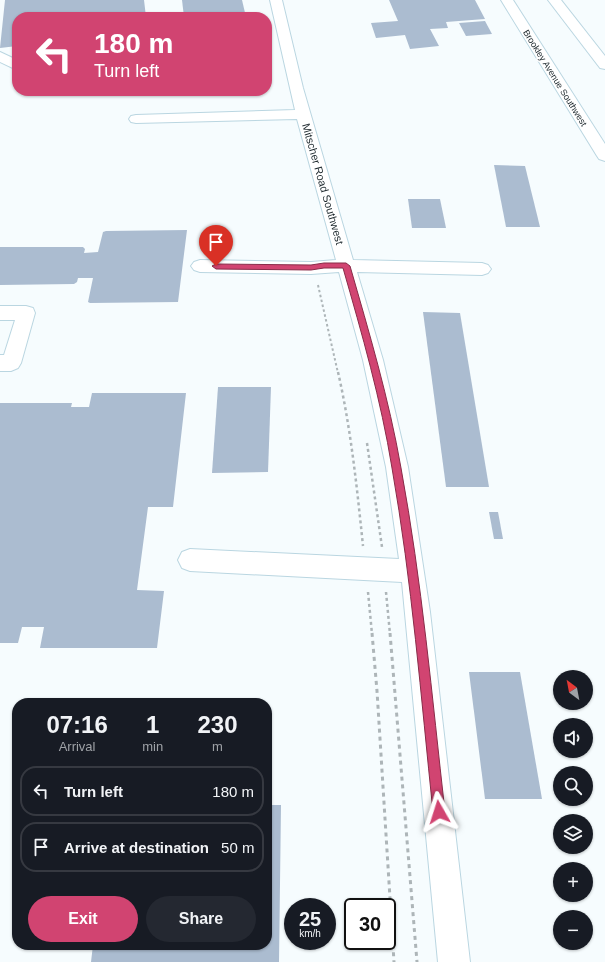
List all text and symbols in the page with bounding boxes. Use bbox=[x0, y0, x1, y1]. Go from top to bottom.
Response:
icon: left bbox=[28, 28, 80, 80]
text: 180 m bbox=[94, 28, 173, 59]
street label: Brookley Avenue Southwest bbox=[521, 28, 589, 129]
text: Turn left bbox=[94, 61, 159, 81]
street label: Mitscher Road Southwest bbox=[300, 122, 346, 246]
pin bbox=[199, 225, 233, 266]
icon: arrive bbox=[205, 231, 227, 253]
north arrow bbox=[553, 670, 593, 710]
map controls bbox=[553, 670, 593, 950]
text: 07:16 bbox=[46, 711, 108, 738]
text: 1 bbox=[146, 711, 159, 738]
text: 230 bbox=[198, 711, 238, 738]
button: sound bbox=[553, 718, 593, 758]
text: Arrival bbox=[59, 739, 96, 754]
text: min bbox=[142, 739, 163, 754]
text: m bbox=[212, 739, 223, 754]
button: search bbox=[553, 766, 593, 806]
icon: left bbox=[30, 780, 52, 802]
text: Turn left bbox=[64, 783, 123, 800]
text: 180 m bbox=[212, 783, 254, 800]
position arrow bbox=[418, 791, 460, 833]
button: layers bbox=[553, 814, 593, 854]
icon: arrive bbox=[30, 836, 52, 858]
text: Arrive at destination bbox=[64, 839, 209, 856]
text: 50 m bbox=[221, 839, 254, 856]
button: + bbox=[553, 862, 593, 902]
button: Exit bbox=[28, 896, 138, 942]
button: Share bbox=[146, 896, 256, 942]
speed limit sign: 30 bbox=[344, 898, 396, 950]
text: 25 bbox=[299, 908, 321, 930]
button: − bbox=[553, 910, 593, 950]
text: km/h bbox=[299, 928, 321, 939]

